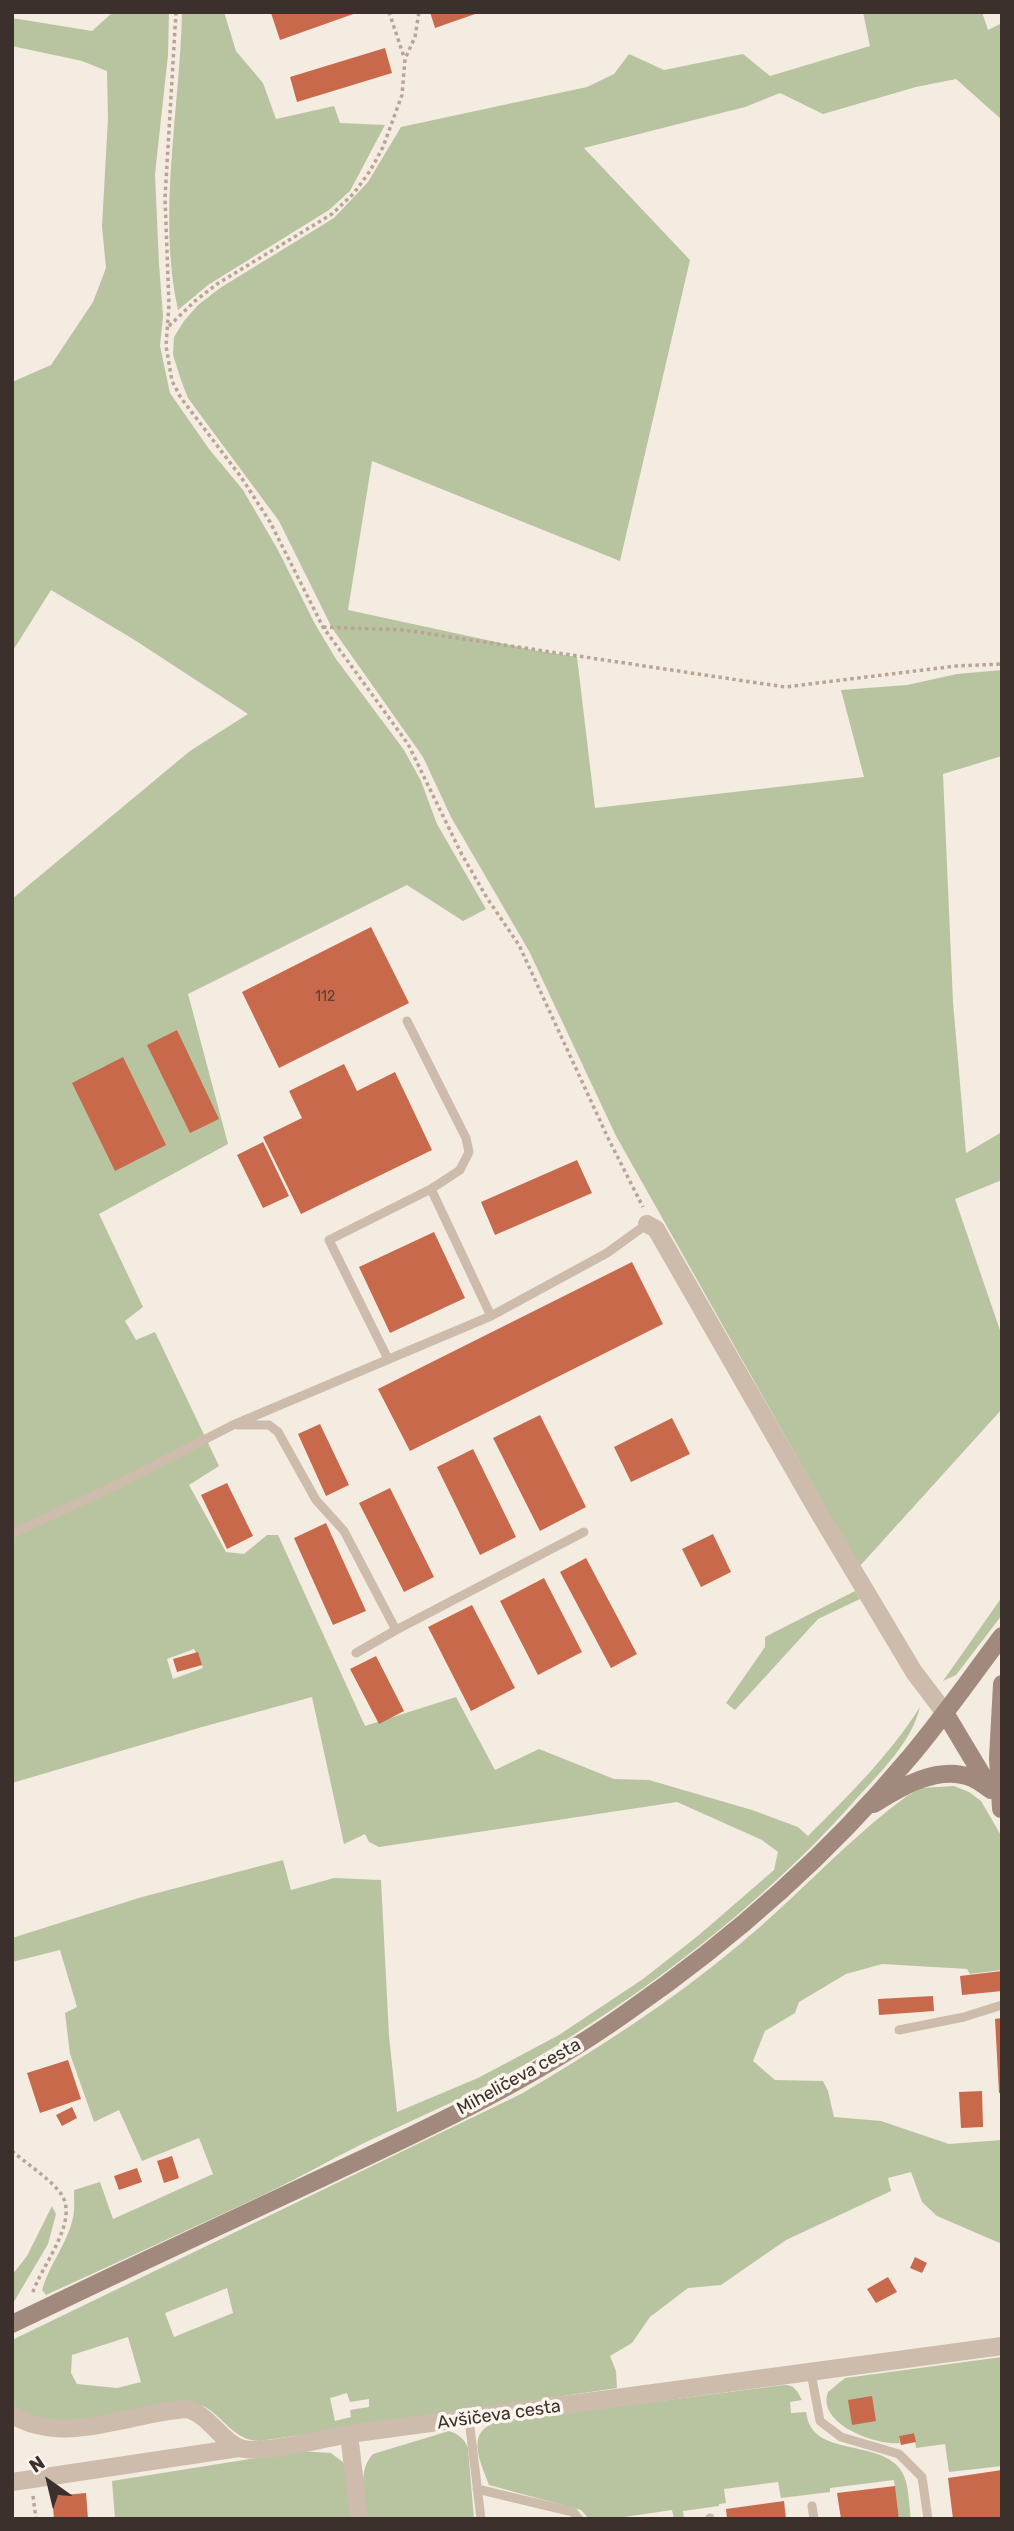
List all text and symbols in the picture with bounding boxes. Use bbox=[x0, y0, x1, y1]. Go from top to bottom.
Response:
house number: 112 bbox=[315, 989, 335, 1005]
street label: Miheličeva cesta bbox=[453, 2034, 585, 2120]
street label: Avšičeva cesta bbox=[436, 2396, 562, 2434]
north arrow bbox=[14, 2447, 84, 2517]
text: N bbox=[25, 2451, 49, 2478]

